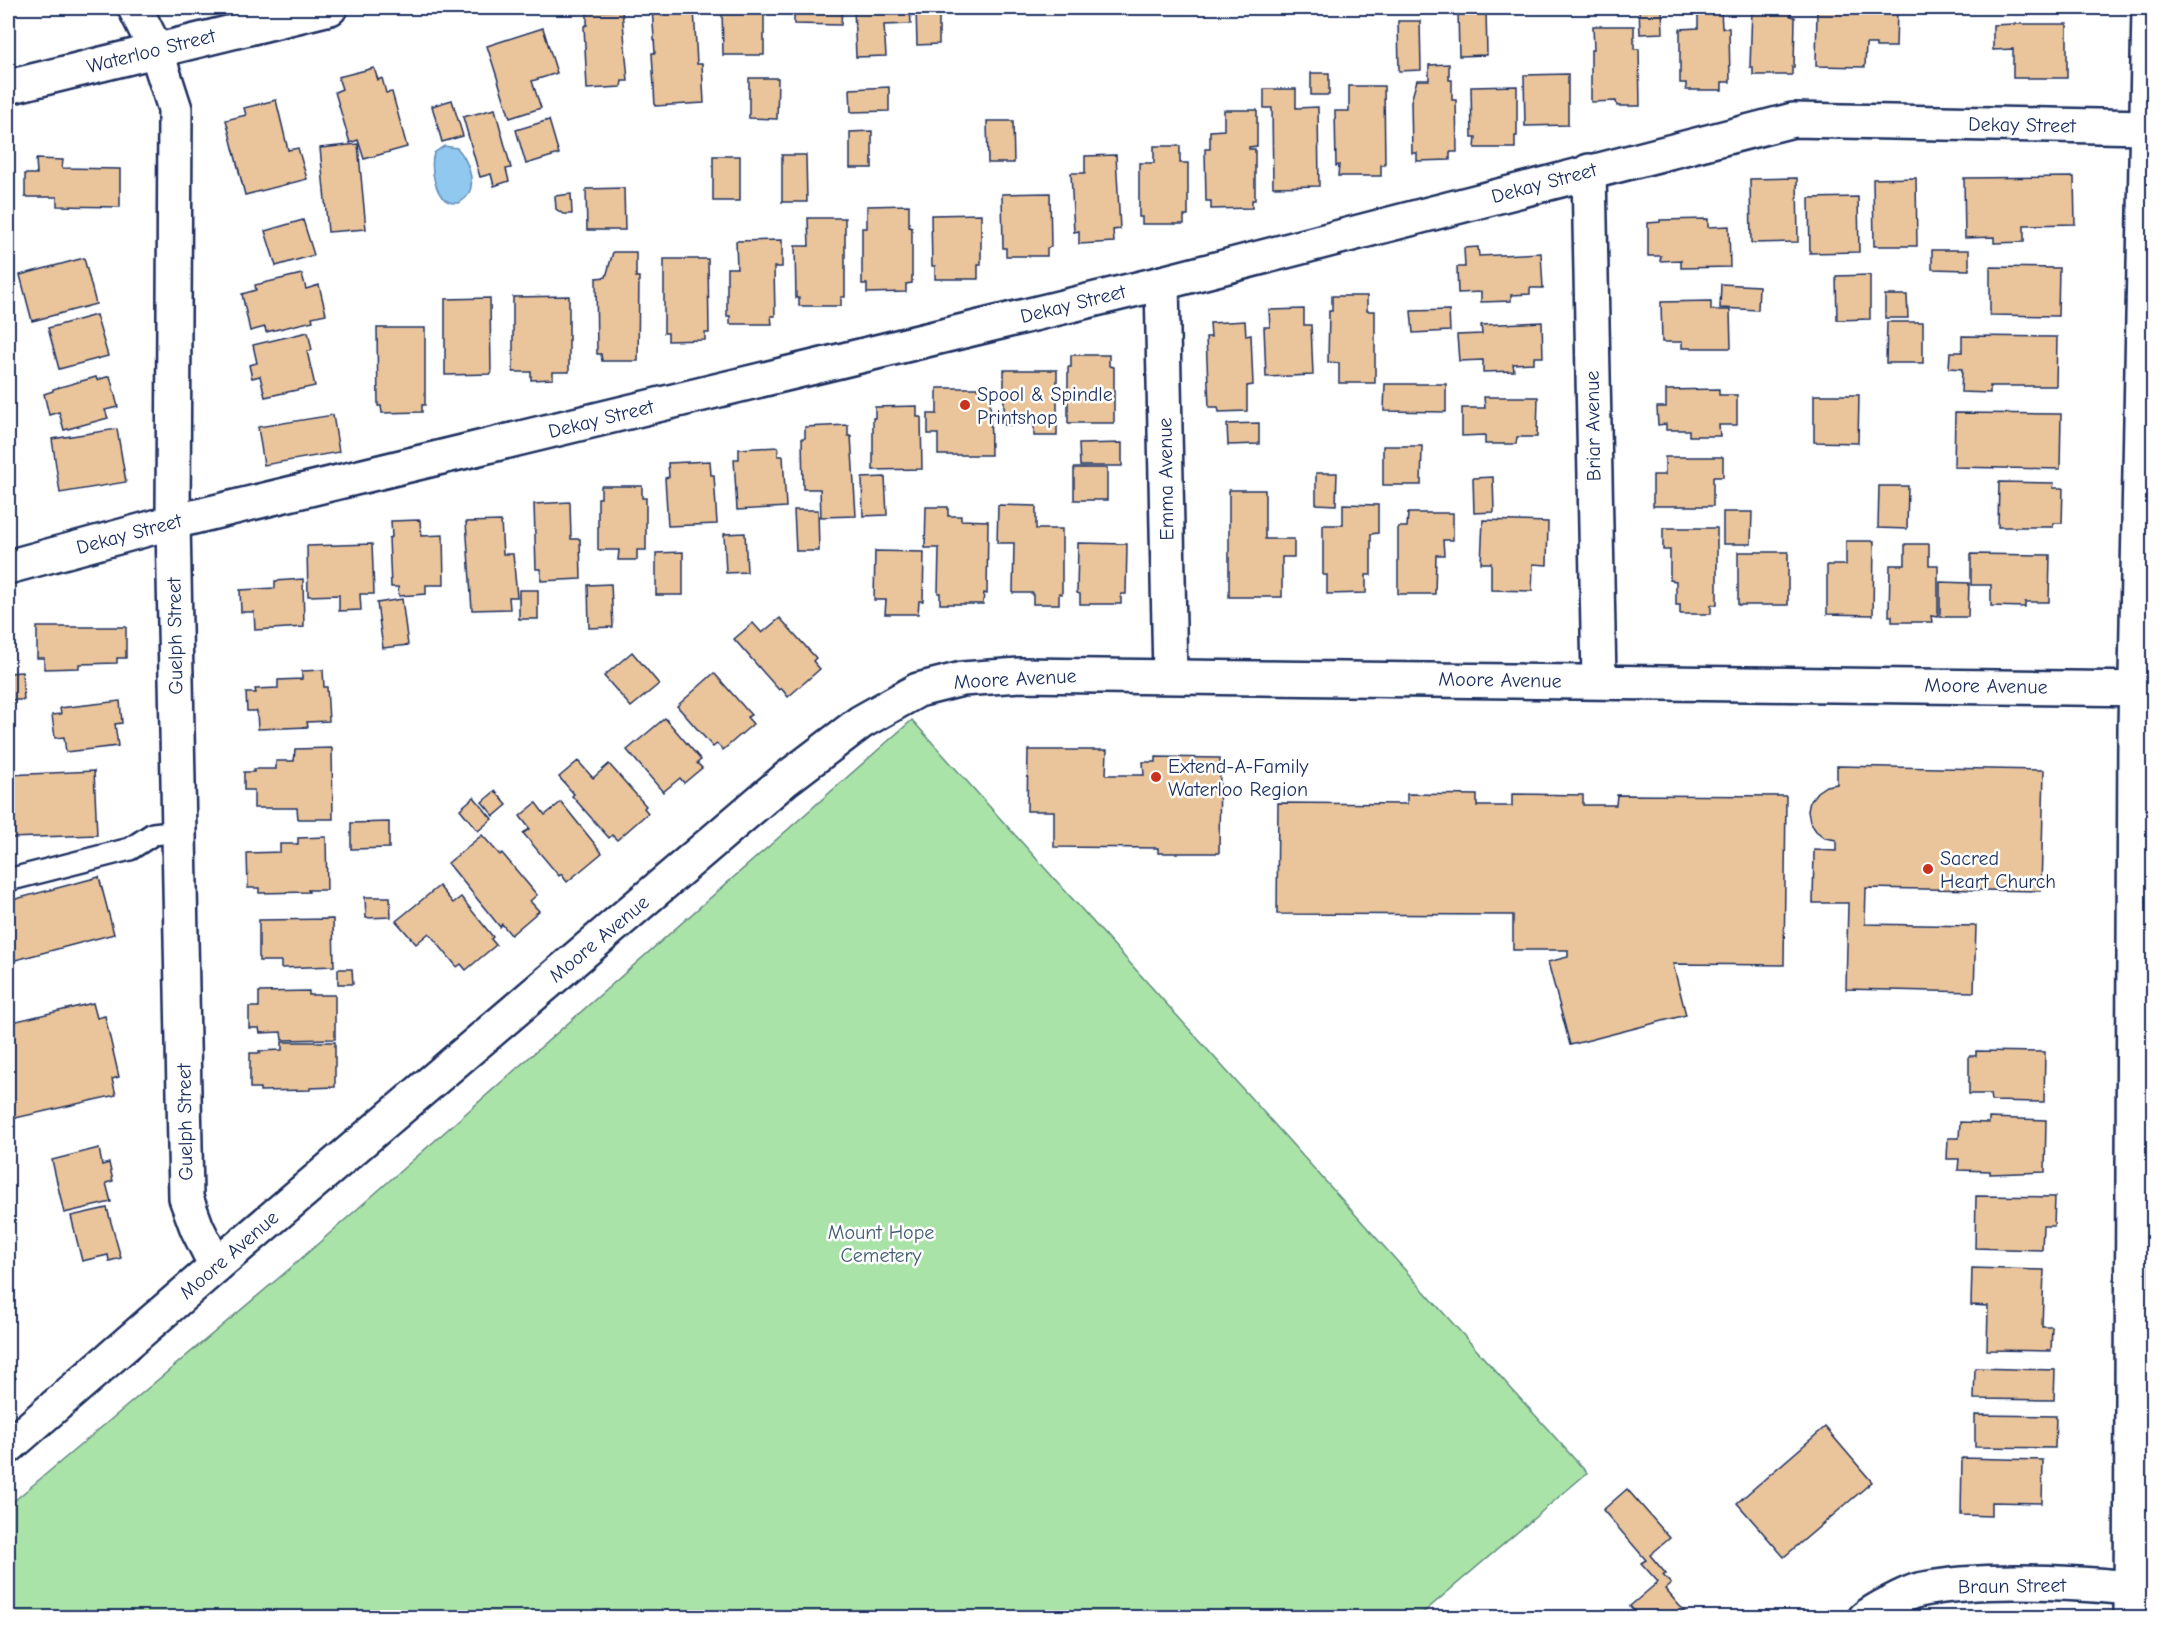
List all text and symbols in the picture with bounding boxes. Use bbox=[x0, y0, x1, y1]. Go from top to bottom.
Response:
street label: Waterloo Street bbox=[84, 24, 219, 78]
street label: Dekay Street bbox=[1968, 113, 2077, 137]
street label: Dekay Street bbox=[1489, 158, 1600, 208]
street label: Dekay Street bbox=[1018, 279, 1129, 328]
street label: Briar Avenue bbox=[1581, 370, 1605, 482]
place label: Spool & Spindle Printshop bbox=[977, 383, 1113, 429]
street label: Dekay Street bbox=[546, 394, 657, 443]
marker: Spool & Spindle Printshop bbox=[958, 398, 972, 412]
street label: Emma Avenue bbox=[1153, 417, 1179, 541]
street label: Dekay Street bbox=[74, 509, 185, 559]
street label: Guelph Street bbox=[162, 576, 188, 695]
street label: Moore Avenue bbox=[953, 664, 1077, 694]
street label: Moore Avenue bbox=[1438, 667, 1562, 693]
street label: Moore Avenue bbox=[1924, 673, 2048, 699]
place label: Extend-A-Family Waterloo Region bbox=[1168, 755, 1309, 801]
marker: Extend-A-Family Waterloo Region bbox=[1149, 770, 1163, 784]
place label: Sacred Heart Church bbox=[1940, 847, 2056, 893]
marker: Sacred Heart Church bbox=[1921, 862, 1935, 876]
street label: Moore Avenue bbox=[544, 891, 654, 987]
street label: Guelph Street bbox=[172, 1062, 198, 1181]
street label: Moore Avenue bbox=[175, 1206, 283, 1304]
park label: Mount Hope Cemetery bbox=[828, 1221, 934, 1267]
street label: Braun Street bbox=[1958, 1574, 2068, 1598]

